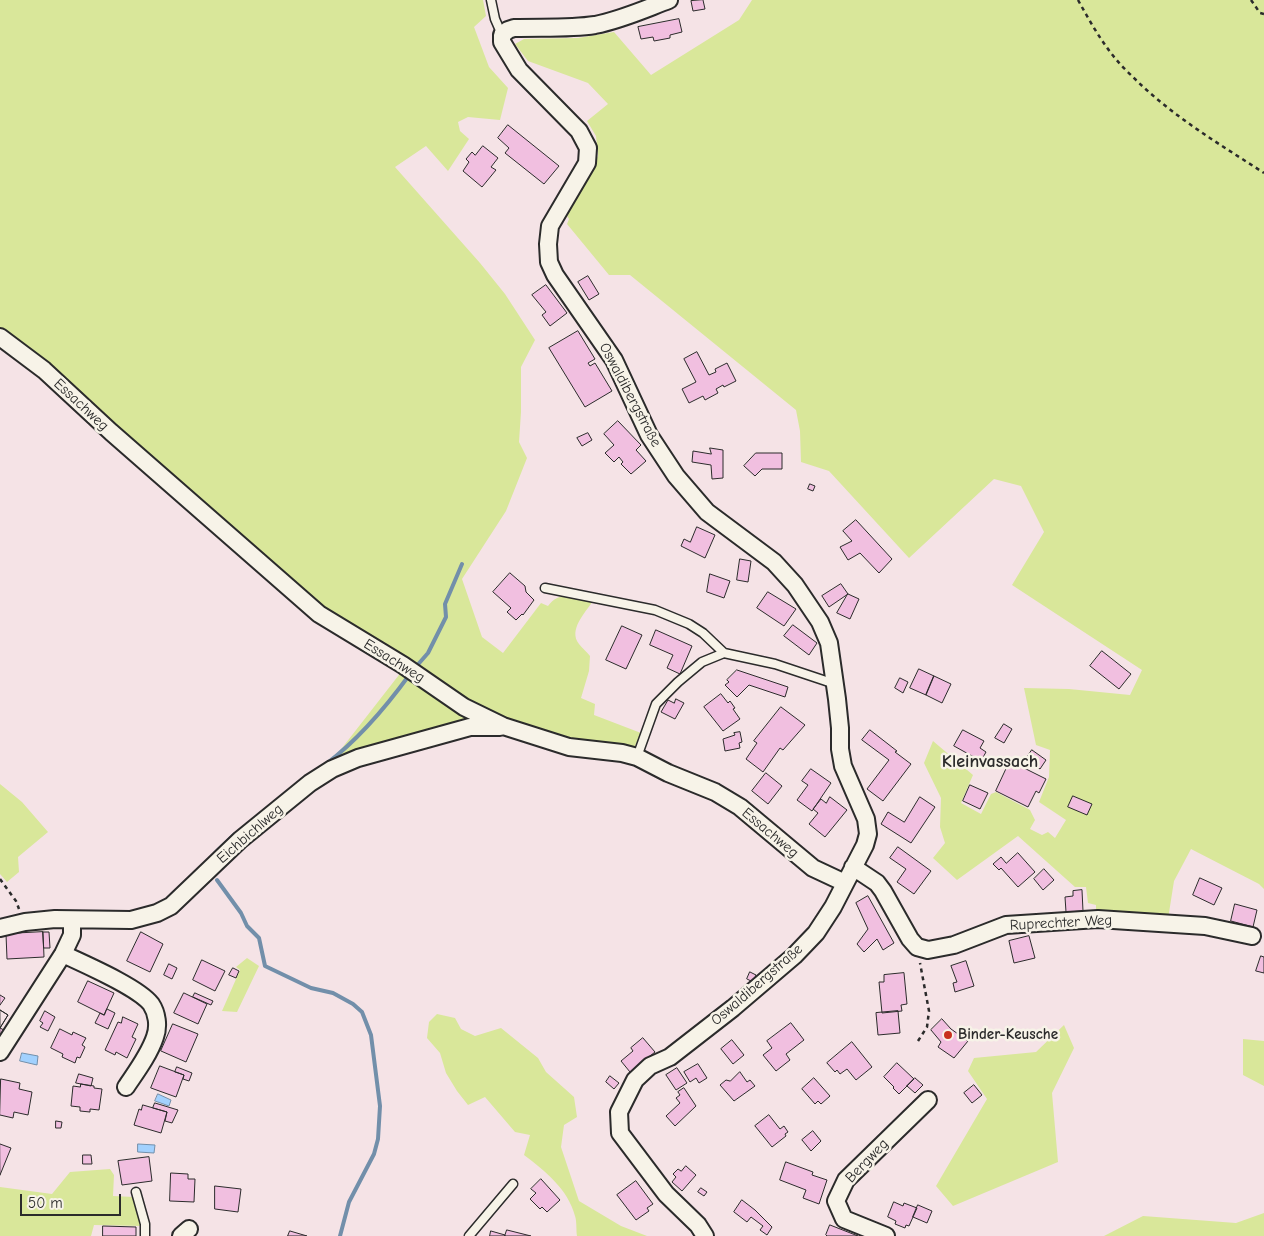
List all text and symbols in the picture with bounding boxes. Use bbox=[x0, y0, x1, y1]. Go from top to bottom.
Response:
street label: Oswaldibergstraße bbox=[595, 340, 665, 450]
street label: Essachweg bbox=[50, 375, 112, 435]
street label: Essachweg bbox=[360, 635, 428, 687]
district label: Kleinvassach bbox=[942, 751, 1038, 773]
street label: Eichbichlweg bbox=[213, 800, 287, 868]
street label: Essachweg bbox=[738, 804, 802, 862]
street label: Ruprechter Weg bbox=[1009, 911, 1113, 935]
street label: Oswaldibergstraße bbox=[708, 940, 806, 1030]
place label: Binder-Keusche bbox=[958, 1026, 1058, 1044]
marker: Binder-Keusche bbox=[942, 1029, 954, 1041]
street label: Bergweg bbox=[842, 1135, 892, 1187]
scale bar bbox=[22, 1184, 124, 1216]
text: 50 m bbox=[28, 1194, 63, 1212]

